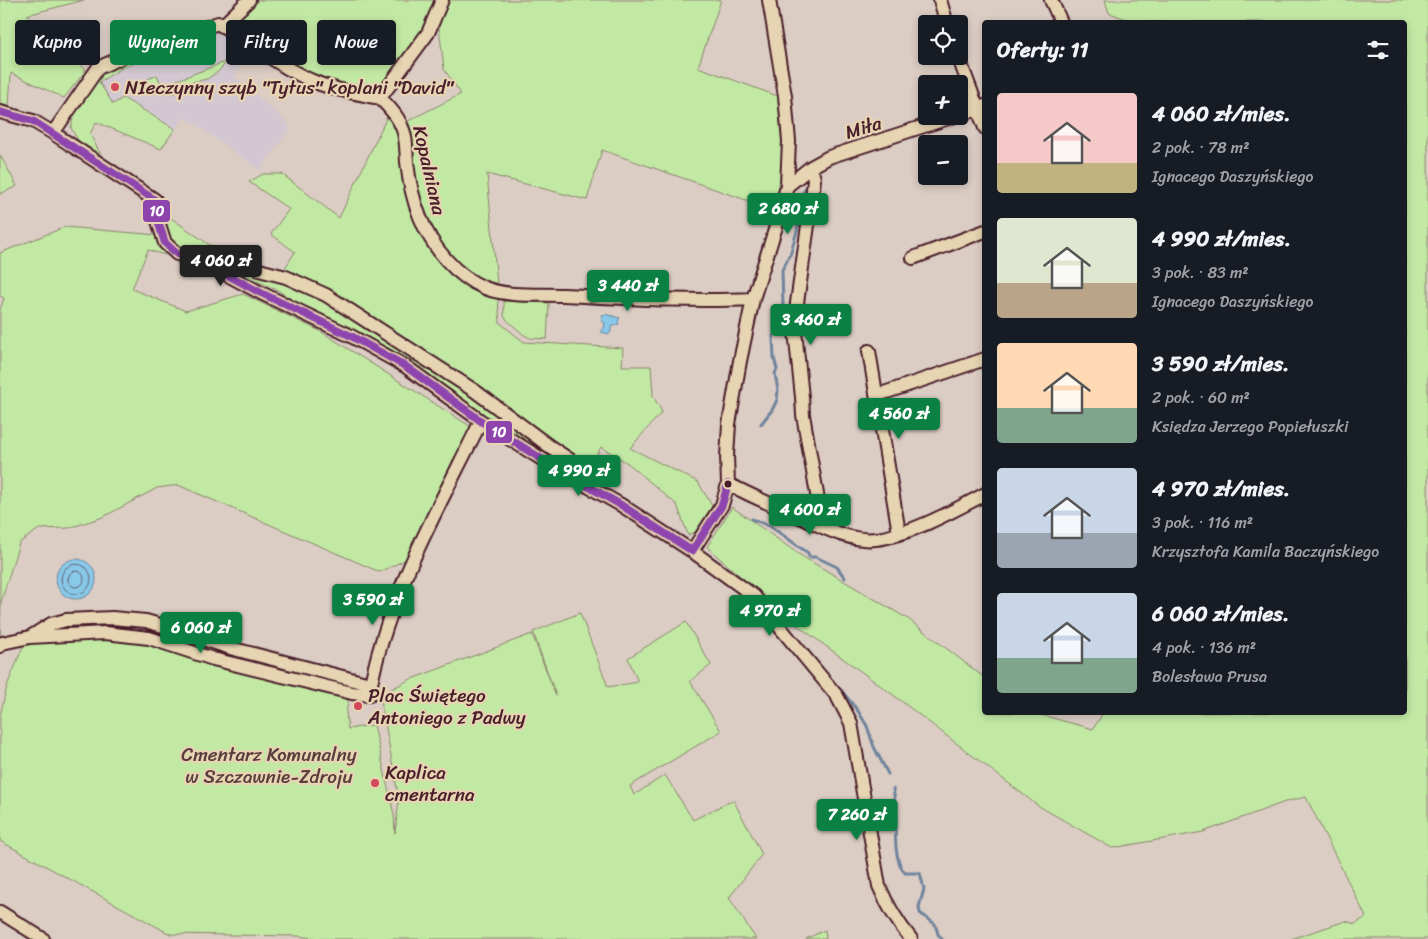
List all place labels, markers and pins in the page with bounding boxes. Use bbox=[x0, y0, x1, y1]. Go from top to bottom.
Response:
place label: NIeczynny szyb "Tytus" koplani "David" bbox=[125, 71, 455, 104]
marker: NIeczynny szyb "Tytus" koplani "David" bbox=[109, 81, 121, 93]
pin: 2 680 zł bbox=[736, 192, 840, 235]
pin: 4 060 zł bbox=[169, 244, 273, 287]
pin: 3 440 zł bbox=[576, 270, 680, 312]
pin: 3 460 zł bbox=[759, 304, 863, 346]
pin: 4 560 zł bbox=[847, 398, 951, 440]
pin: 4 990 zł bbox=[527, 454, 631, 497]
unlabelled marker bbox=[723, 479, 733, 489]
pin: 4 600 zł bbox=[758, 494, 862, 536]
pin: 3 590 zł bbox=[321, 584, 425, 626]
pin: 4 970 zł bbox=[718, 594, 822, 637]
pin: 6 060 zł bbox=[149, 612, 253, 654]
place label: Plac Świętego Antoniego z Padwy bbox=[367, 679, 526, 734]
marker: Plac Świętego Antoniego z Padwy bbox=[352, 700, 364, 712]
place label: Kaplica cmentarna bbox=[385, 756, 475, 811]
marker: Kaplica cmentarna bbox=[369, 777, 381, 789]
pin: 7 260 zł bbox=[805, 798, 909, 841]

